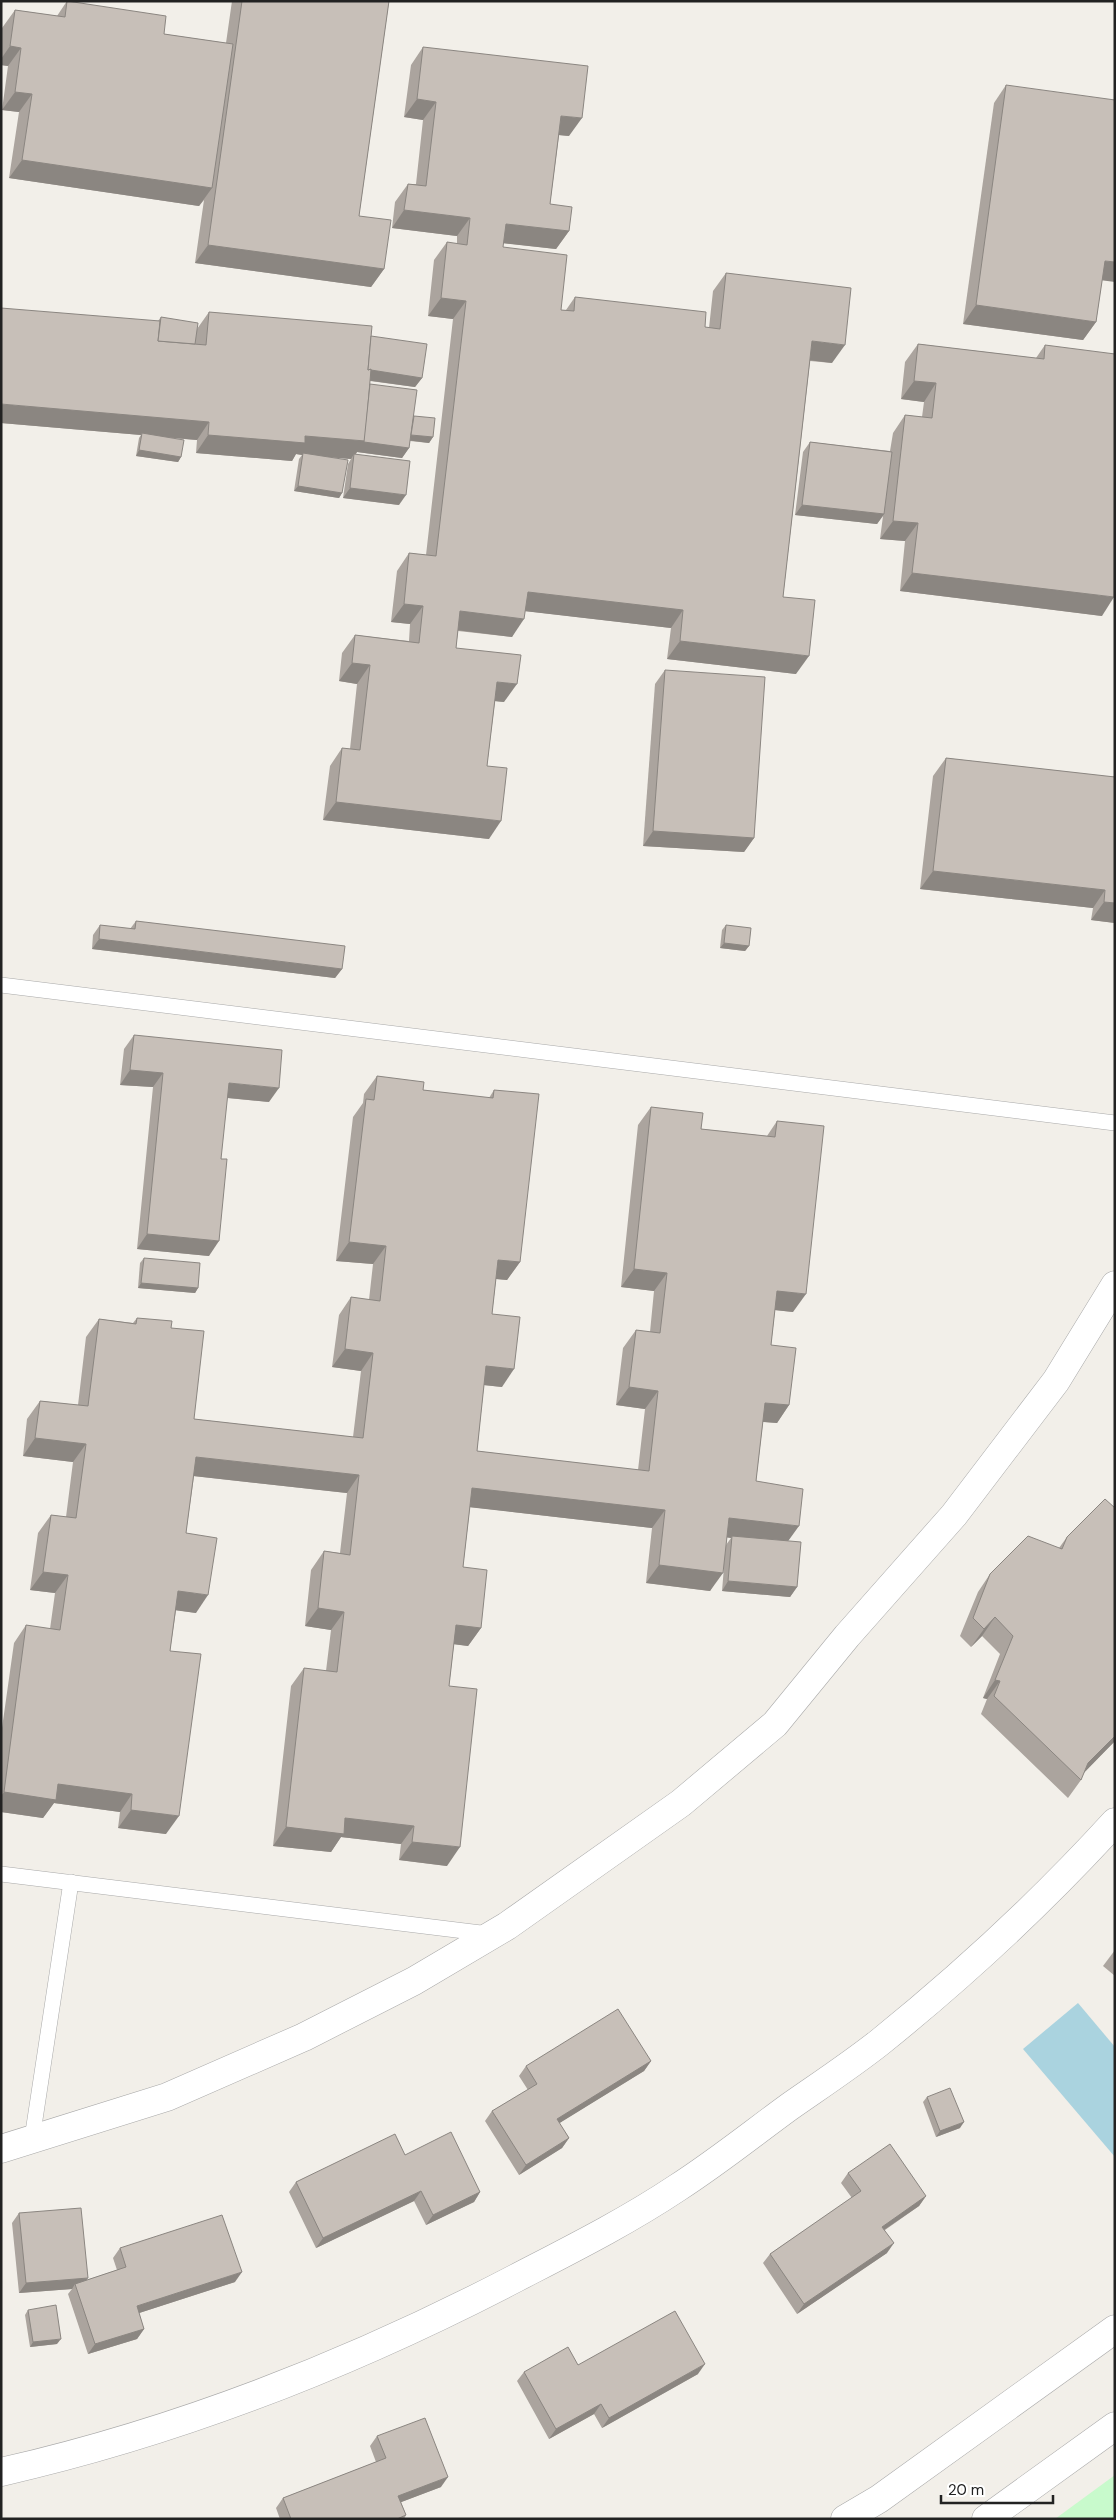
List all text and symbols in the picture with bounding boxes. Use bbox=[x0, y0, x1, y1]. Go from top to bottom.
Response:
scale bar bbox=[941, 2472, 1054, 2504]
text: 20 m bbox=[948, 2480, 984, 2500]

